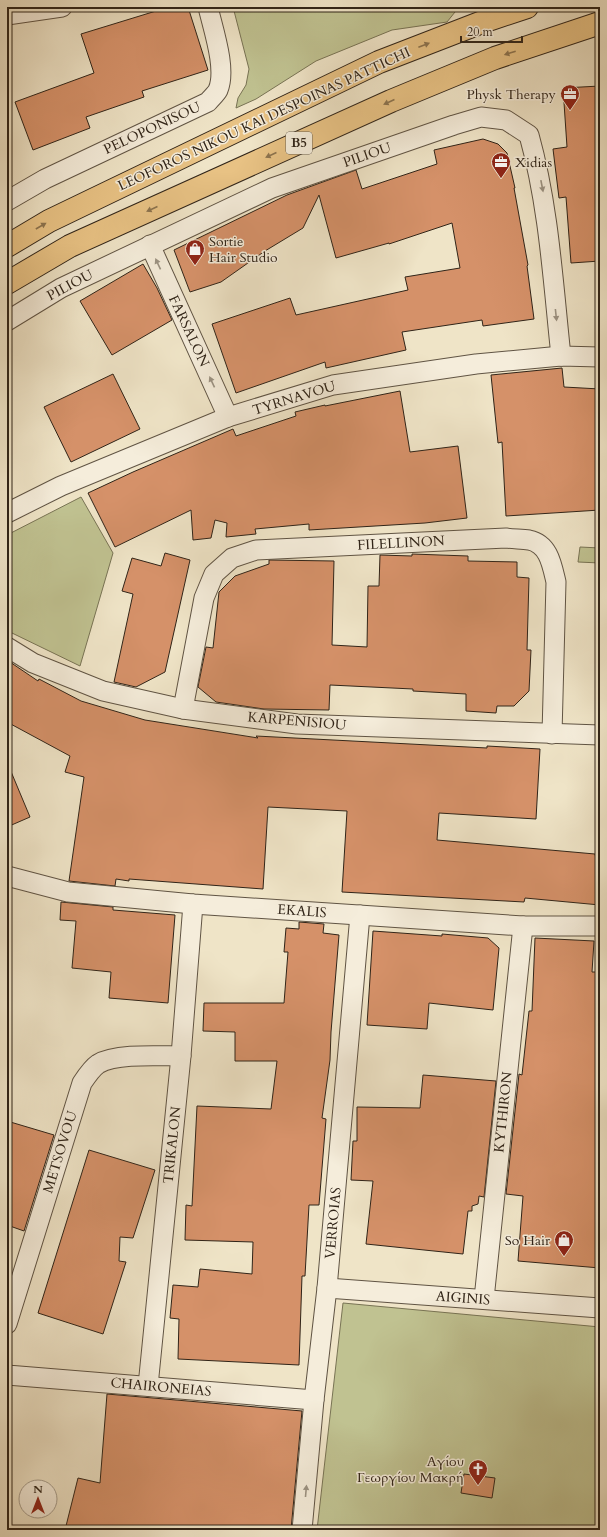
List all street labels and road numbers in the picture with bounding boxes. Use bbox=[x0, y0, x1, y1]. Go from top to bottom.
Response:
street label: LEOFOROS NIKOU KAI DESPOINAS PATTICHI bbox=[115, 43, 414, 195]
street label: PELOPONISOU bbox=[100, 97, 204, 159]
road number: B5 bbox=[286, 132, 312, 154]
street label: PILIOU bbox=[340, 138, 394, 172]
street label: PILIOU bbox=[44, 265, 97, 305]
street label: FARSALON bbox=[164, 292, 214, 370]
street label: TYRNAVOU bbox=[250, 376, 338, 420]
street label: FILELLINON bbox=[357, 531, 445, 555]
street label: KARPENISIOU bbox=[247, 707, 348, 735]
street label: EKALIS bbox=[277, 900, 327, 922]
street label: KYTHIRON bbox=[489, 1071, 517, 1153]
street label: TRIKALON bbox=[158, 1105, 186, 1185]
street label: METSOVOU bbox=[38, 1108, 82, 1195]
street label: VERROIAS bbox=[320, 1186, 346, 1260]
street label: AIGINIS bbox=[435, 1287, 491, 1309]
street label: CHAIRONEIAS bbox=[110, 1373, 212, 1401]

